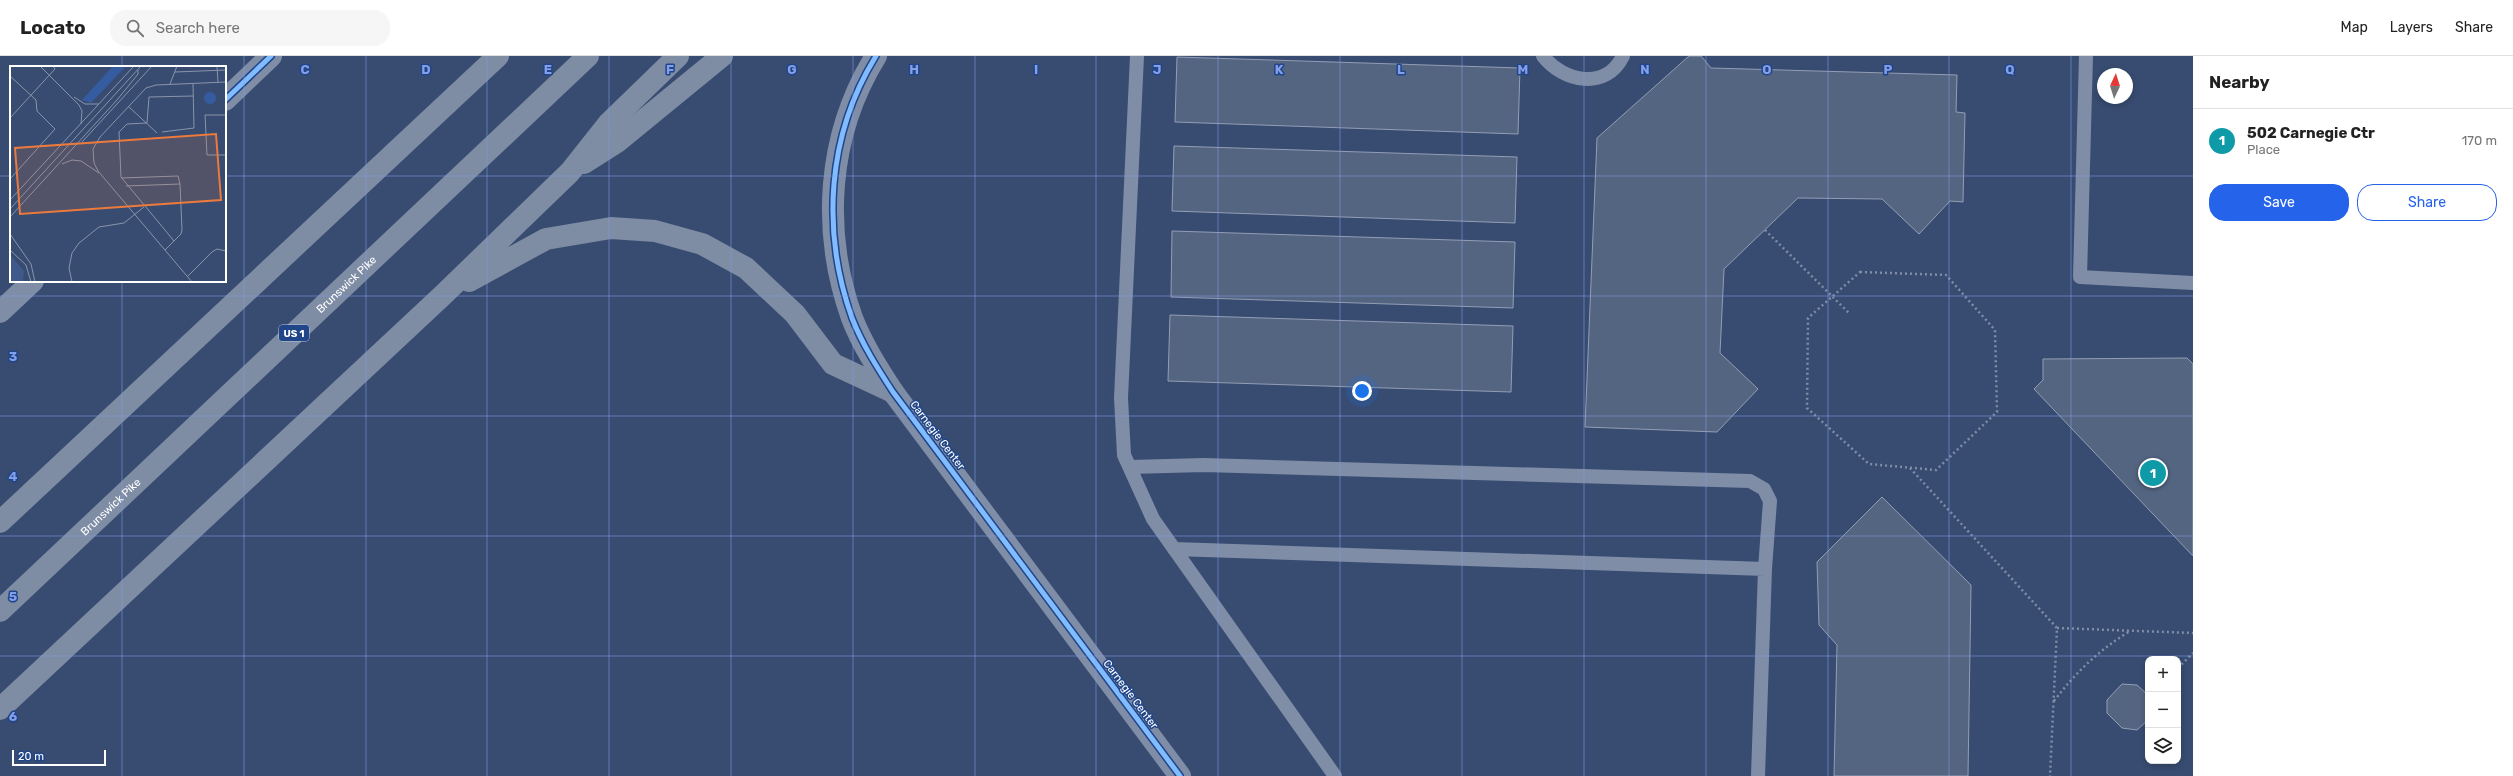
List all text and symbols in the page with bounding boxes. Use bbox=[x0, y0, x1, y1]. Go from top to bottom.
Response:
search box bbox=[110, 10, 390, 46]
text: Locato bbox=[20, 16, 86, 39]
icon: search bbox=[124, 17, 146, 39]
text: Search here bbox=[156, 19, 240, 37]
text: Map bbox=[2341, 19, 2368, 36]
text: Layers bbox=[2390, 19, 2433, 36]
text: Share bbox=[2455, 19, 2493, 36]
text: C bbox=[300, 62, 310, 77]
text: D bbox=[421, 62, 431, 77]
text: E bbox=[544, 62, 552, 77]
text: F bbox=[666, 62, 674, 77]
text: G bbox=[787, 62, 797, 77]
text: H bbox=[909, 62, 919, 77]
text: I bbox=[1034, 62, 1038, 77]
text: J bbox=[1153, 62, 1161, 77]
text: K bbox=[1275, 62, 1284, 77]
text: L bbox=[1397, 62, 1405, 77]
text: M bbox=[1518, 62, 1528, 77]
text: N bbox=[1640, 62, 1650, 77]
text: O bbox=[1762, 62, 1772, 77]
text: P bbox=[1884, 62, 1893, 77]
text: Q bbox=[2005, 62, 2015, 77]
inset map bbox=[10, 66, 226, 282]
north arrow bbox=[2097, 68, 2133, 104]
text: Nearby bbox=[2209, 72, 2270, 92]
text: 502 Carnegie Ctr bbox=[2247, 124, 2375, 142]
text: 1 bbox=[2219, 133, 2225, 148]
text: 170 m bbox=[2462, 133, 2497, 148]
text: Place bbox=[2247, 142, 2280, 157]
button: Save bbox=[2209, 184, 2349, 221]
button: Share bbox=[2357, 184, 2497, 221]
street label: Brunswick Pike bbox=[314, 253, 379, 316]
road number: US 1 bbox=[279, 325, 309, 341]
text: 3 bbox=[9, 349, 18, 364]
your location bbox=[1352, 381, 1372, 401]
street label: Carnegie Center bbox=[907, 398, 968, 473]
pin: 1 bbox=[2140, 458, 2166, 488]
text: 4 bbox=[9, 469, 18, 484]
street label: Brunswick Pike bbox=[78, 476, 144, 538]
text: 5 bbox=[9, 589, 17, 604]
map controls bbox=[2145, 656, 2181, 764]
button: + bbox=[2145, 656, 2181, 692]
street label: Carnegie Center bbox=[1100, 657, 1161, 732]
button: − bbox=[2145, 692, 2181, 728]
text: 6 bbox=[9, 709, 18, 724]
button: layers bbox=[2145, 728, 2181, 764]
scale bar bbox=[12, 748, 106, 767]
text: 20 m bbox=[18, 750, 44, 763]

